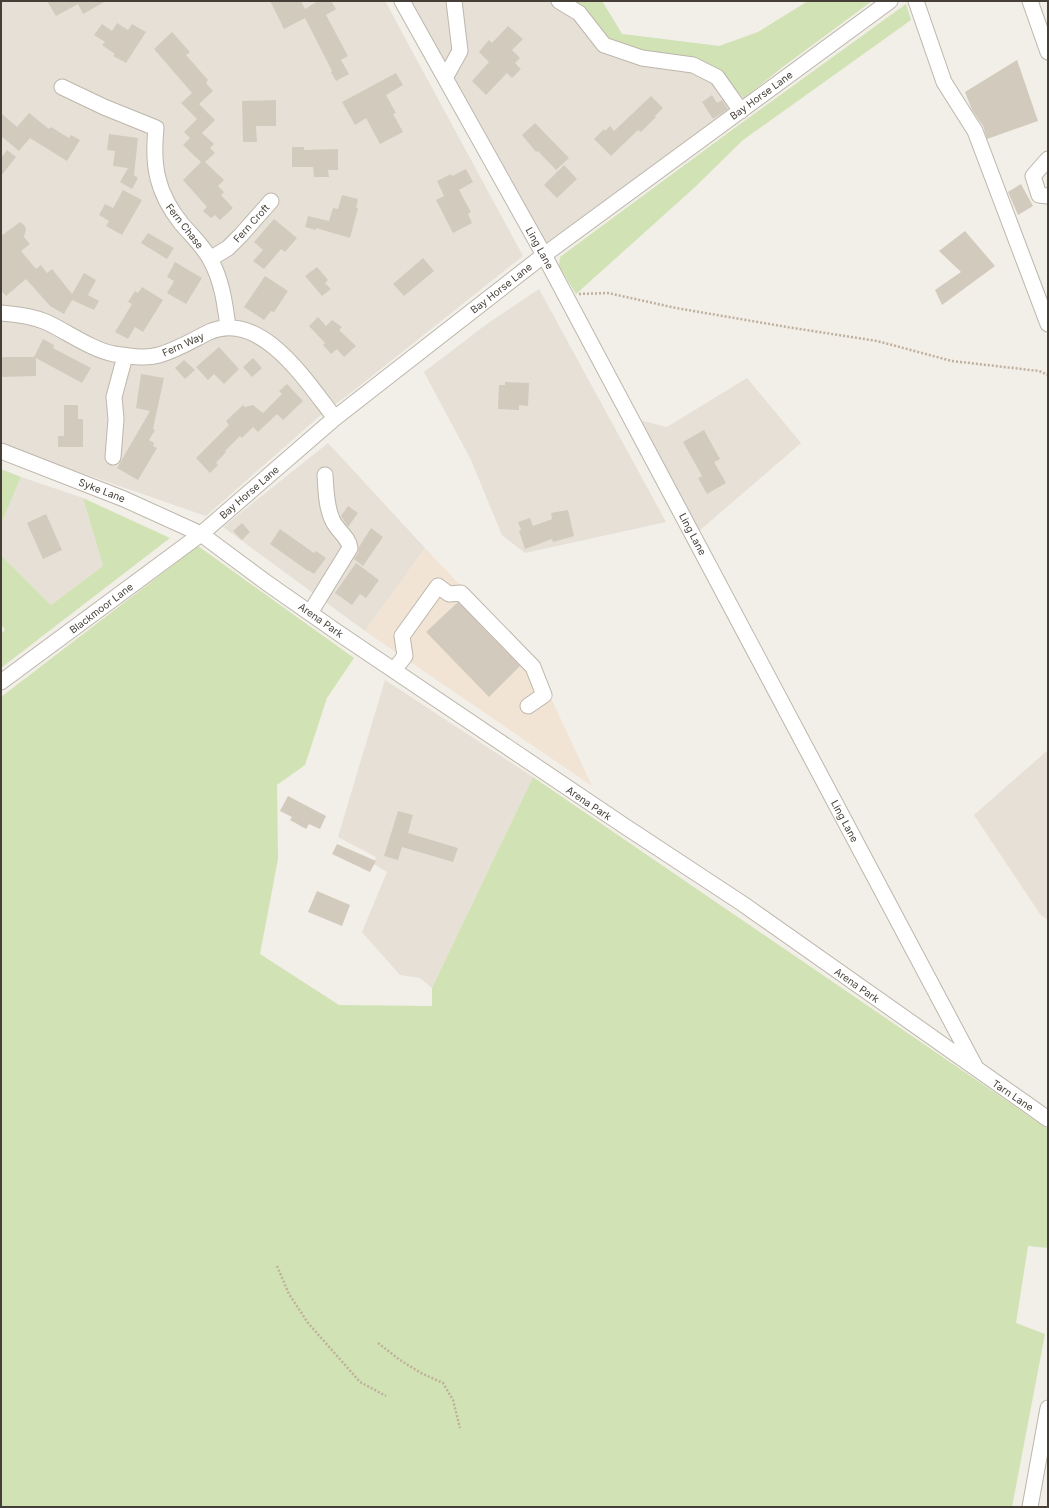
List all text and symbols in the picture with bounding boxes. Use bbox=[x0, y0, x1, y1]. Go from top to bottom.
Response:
street label: Bay Horse Lane bbox=[727, 68, 795, 122]
street label: Fern Chase bbox=[164, 201, 206, 251]
street label: Fern Croft bbox=[231, 201, 272, 245]
street label: Ling Lane bbox=[524, 225, 556, 271]
street label: Bay Horse Lane bbox=[468, 260, 534, 316]
street label: Fern Way bbox=[160, 329, 206, 359]
street label: Bay Horse Lane bbox=[217, 463, 281, 521]
street label: Syke Lane bbox=[77, 476, 127, 504]
street label: Ling Lane bbox=[677, 511, 709, 557]
street label: Blackmoor Lane bbox=[67, 580, 135, 636]
street label: Arena Park bbox=[296, 600, 346, 640]
street label: Arena Park bbox=[564, 783, 614, 823]
street label: Ling Lane bbox=[829, 798, 861, 844]
street label: Arena Park bbox=[832, 965, 882, 1005]
street label: Tarn Lane bbox=[990, 1077, 1036, 1113]

